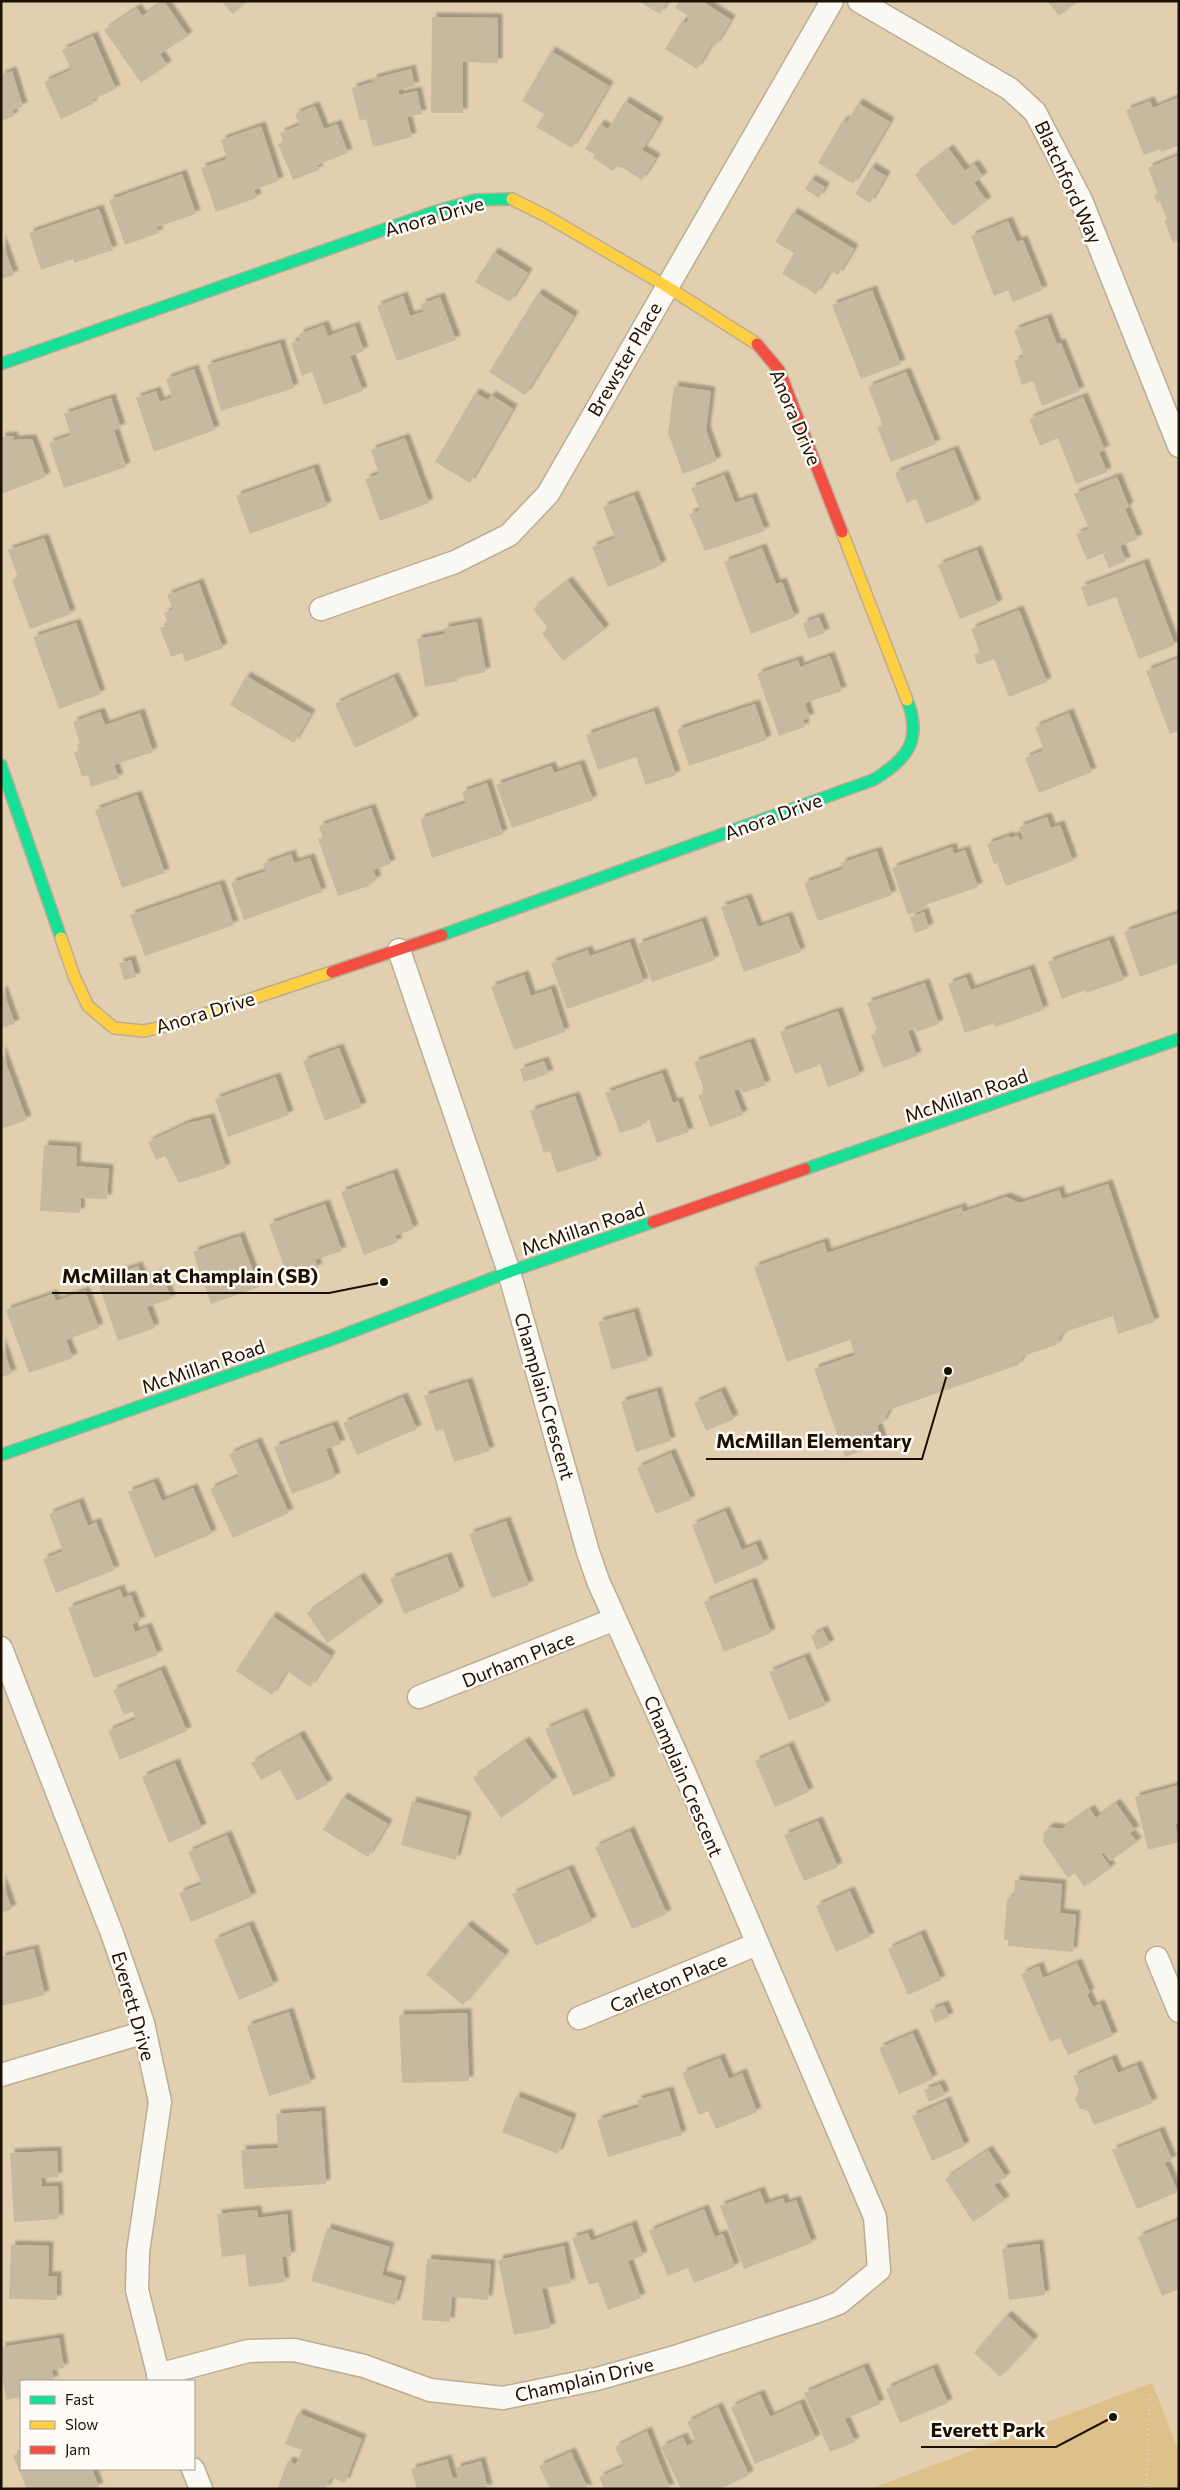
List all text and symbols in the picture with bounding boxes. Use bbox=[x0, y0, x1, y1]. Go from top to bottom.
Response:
street label: Blatchford Way bbox=[1030, 117, 1108, 247]
street label: Anora Drive bbox=[382, 191, 486, 241]
street label: Brewster Place bbox=[582, 298, 666, 420]
street label: Anora Drive bbox=[765, 365, 827, 469]
street label: Anora Drive bbox=[721, 788, 825, 844]
street label: Anora Drive bbox=[153, 986, 257, 1038]
street label: McMillan Road bbox=[901, 1063, 1031, 1127]
street label: McMillan Road bbox=[518, 1196, 648, 1260]
callout: McMillan at Champlain (SB) bbox=[52, 1258, 329, 1293]
text: McMillan at Champlain (SB) bbox=[62, 1263, 318, 1287]
street label: Champlain Crescent bbox=[510, 1310, 580, 1482]
street label: McMillan Road bbox=[138, 1334, 268, 1398]
callout: McMillan Elementary bbox=[706, 1424, 922, 1459]
text: McMillan Elementary bbox=[716, 1428, 912, 1452]
street label: Durham Place bbox=[458, 1626, 578, 1692]
street label: Champlain Crescent bbox=[640, 1692, 728, 1860]
street label: Carleton Place bbox=[606, 1947, 730, 2017]
street label: Everett Drive bbox=[107, 1949, 161, 2063]
street label: Champlain Drive bbox=[512, 2352, 656, 2406]
legend bbox=[20, 2380, 195, 2470]
text: Fast bbox=[65, 2390, 94, 2408]
callout: Everett Park bbox=[921, 2412, 1056, 2447]
text: Slow bbox=[65, 2415, 98, 2433]
text: Everett Park bbox=[931, 2417, 1046, 2441]
text: Jam bbox=[65, 2440, 90, 2458]

